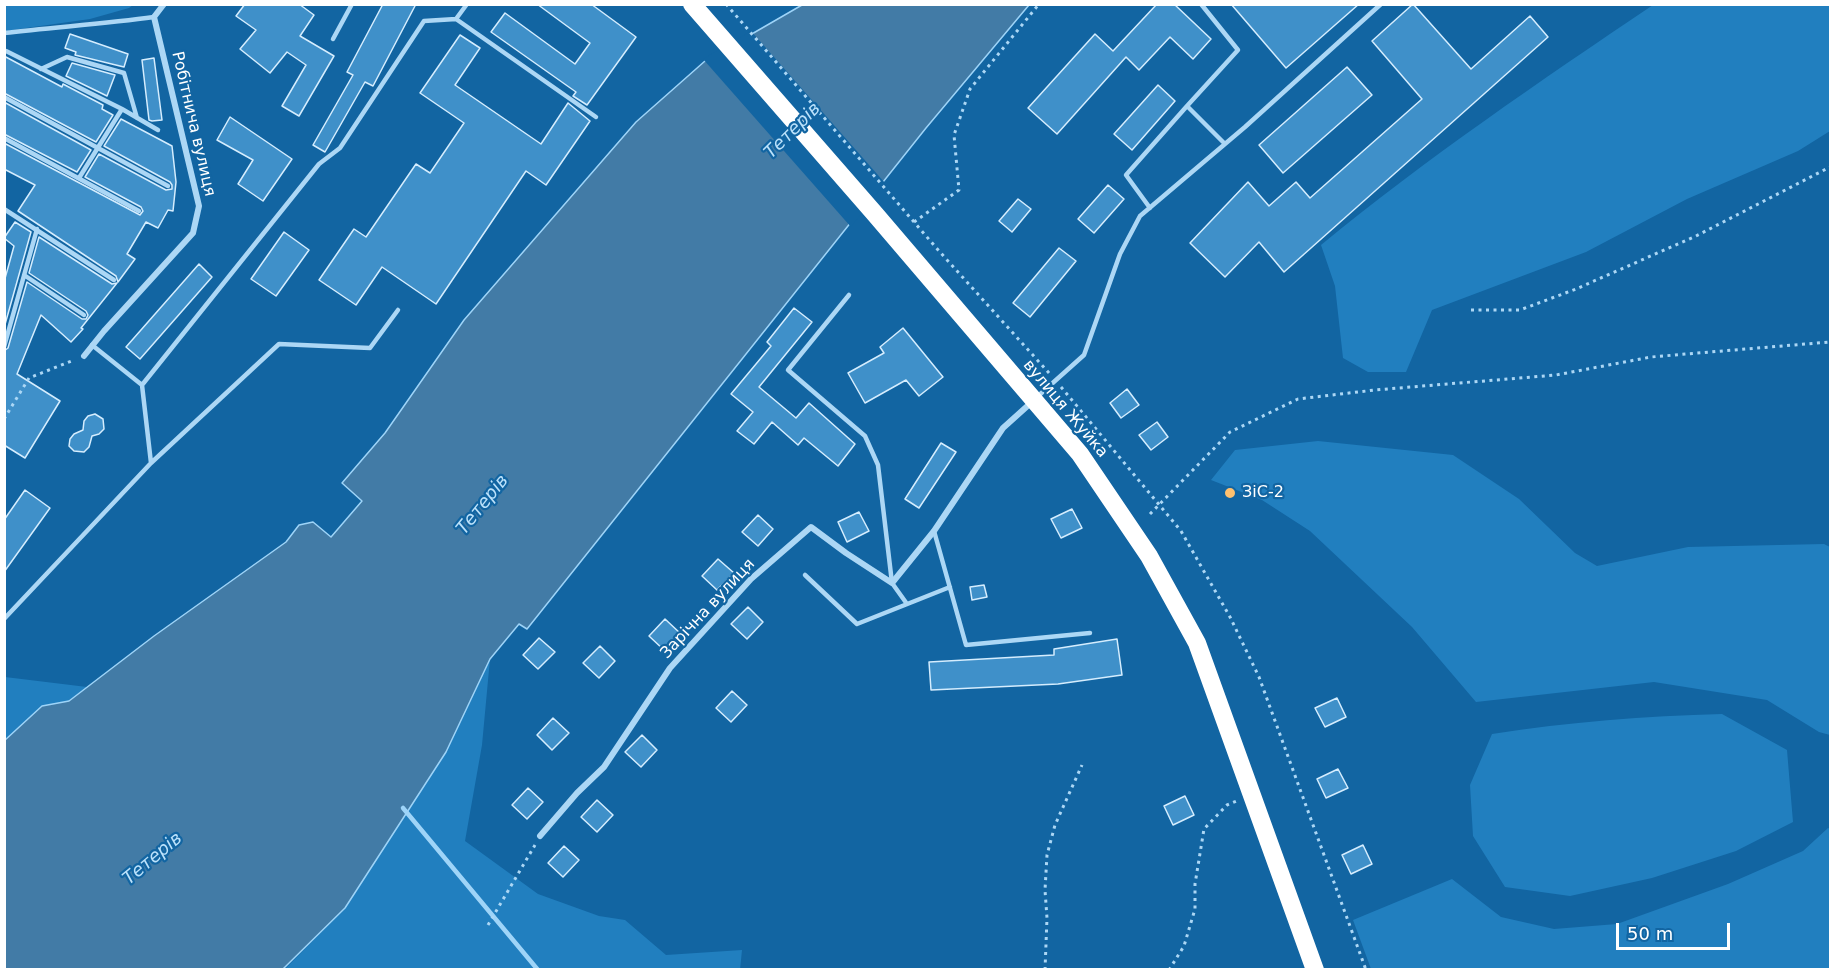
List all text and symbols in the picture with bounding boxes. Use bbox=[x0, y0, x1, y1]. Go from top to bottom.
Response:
street label: Робітнича вулиця bbox=[167, 50, 219, 198]
water label: Тетерів bbox=[760, 98, 826, 164]
street label: вулиця Жуйка bbox=[1019, 356, 1111, 462]
water label: Тетерів bbox=[452, 471, 514, 539]
place label: ЗіС-2 bbox=[1242, 483, 1284, 503]
marker: ЗіС-2 bbox=[1223, 486, 1237, 500]
street label: Зарічна вулиця bbox=[657, 555, 759, 663]
water label: Тетерів bbox=[119, 828, 187, 890]
scale bar bbox=[1619, 911, 1733, 949]
text: 50 m bbox=[1627, 923, 1673, 944]

